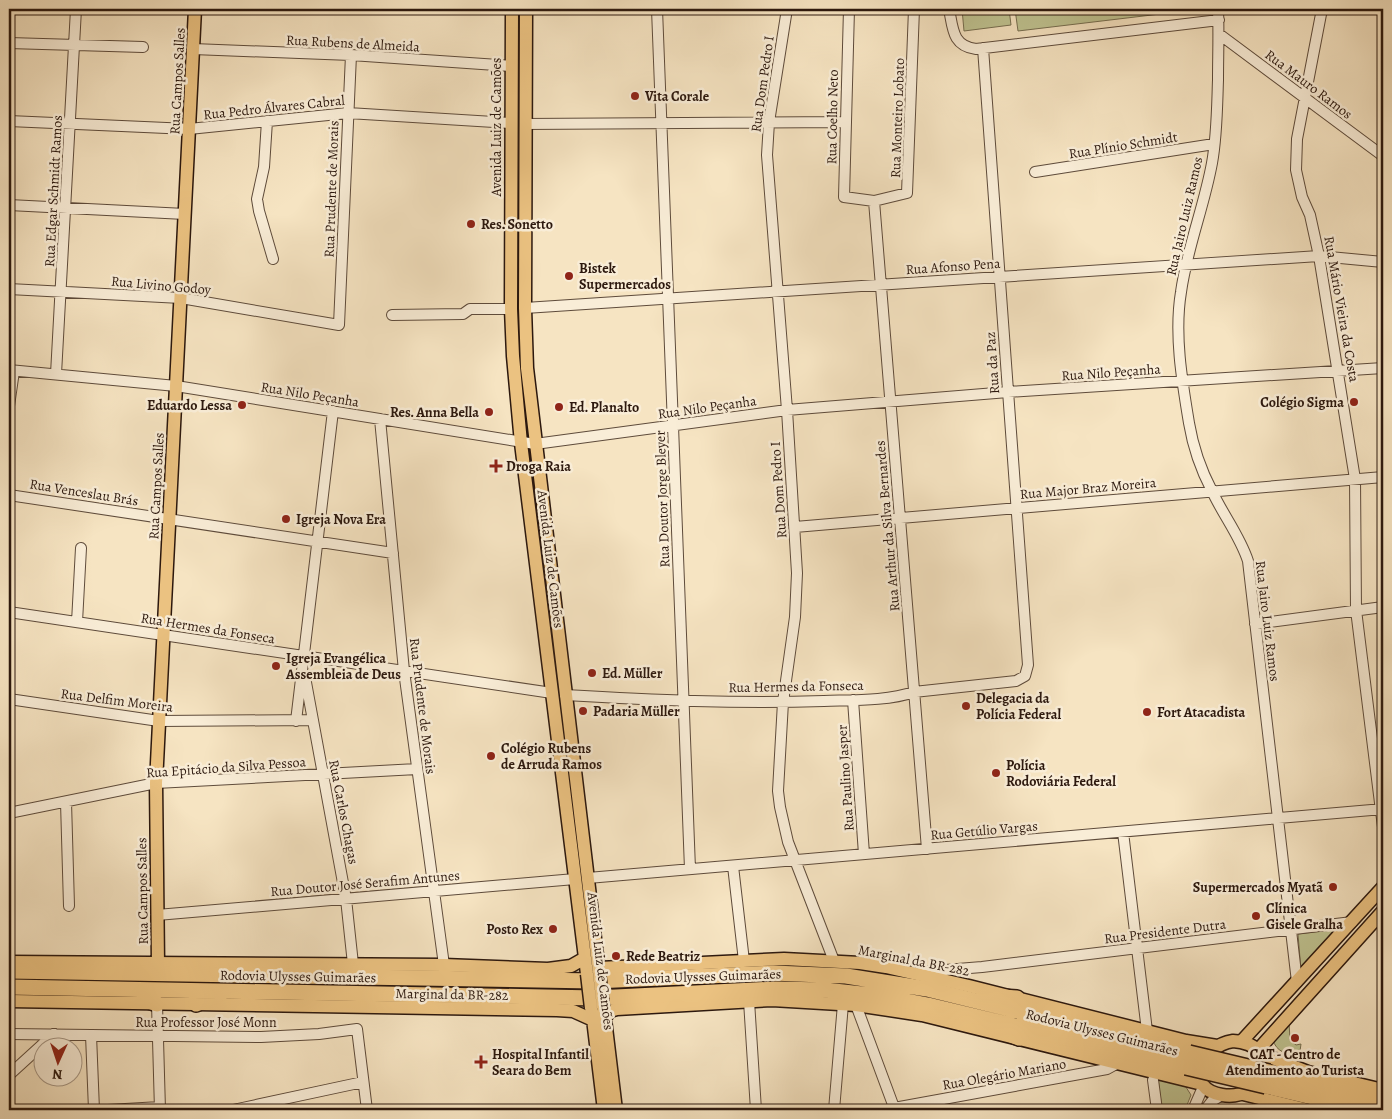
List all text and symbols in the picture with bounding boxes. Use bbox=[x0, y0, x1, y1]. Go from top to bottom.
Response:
street label: Rua Campos Salles bbox=[165, 27, 190, 135]
street label: Rua Rubens de Almeida bbox=[286, 31, 421, 57]
street label: Rua Dom Pedro I bbox=[746, 35, 779, 133]
street label: Rua Mauro Ramos bbox=[1261, 45, 1356, 124]
street label: Avenida Luiz de Camões bbox=[487, 58, 506, 197]
street label: Rua Monteiro Lobato bbox=[886, 58, 909, 178]
street label: Rua Coelho Neto bbox=[822, 69, 843, 165]
place label: Vita Corale bbox=[644, 87, 710, 106]
marker: Vita Corale bbox=[629, 90, 641, 102]
street label: Rua Pedro Álvares Cabral bbox=[202, 91, 346, 124]
street label: Rua Edgar Schmidt Ramos bbox=[40, 115, 67, 267]
street label: Rua Prudente de Morais bbox=[320, 120, 343, 258]
street label: Rua Plínio Schmidt bbox=[1067, 127, 1179, 163]
street label: Rua Jairo Luiz Ramos bbox=[1162, 155, 1207, 277]
place label: Res. Sonetto bbox=[481, 215, 553, 234]
marker: Res. Sonetto bbox=[465, 218, 477, 230]
street label: Rua Mário Vieira da Costa bbox=[1319, 235, 1364, 384]
street label: Rua Afonso Pena bbox=[905, 254, 1002, 279]
place label: Bistek Supermercados bbox=[579, 259, 671, 294]
marker: Bistek Supermercados bbox=[563, 270, 575, 282]
street label: Rua Livino Godoy bbox=[110, 272, 212, 299]
street label: Rua da Paz bbox=[981, 331, 1004, 395]
street label: Rua Nilo Peçanha bbox=[1061, 360, 1162, 385]
street label: Rua Nilo Peçanha bbox=[259, 377, 361, 412]
street label: Rua Nilo Peçanha bbox=[657, 391, 758, 424]
place label: Colégio Sigma bbox=[1260, 393, 1344, 412]
place label: Eduardo Lessa bbox=[147, 396, 232, 415]
marker: Colégio Sigma bbox=[1348, 396, 1360, 408]
place label: Ed. Planalto bbox=[569, 398, 639, 417]
marker: Eduardo Lessa bbox=[236, 399, 248, 411]
marker: Ed. Planalto bbox=[553, 401, 565, 413]
place label: Res. Anna Bella bbox=[390, 403, 479, 422]
marker: Res. Anna Bella bbox=[483, 406, 495, 418]
street label: Rua Doutor Jorge Bleyer bbox=[651, 429, 674, 568]
street label: Rua Campos Salles bbox=[144, 432, 169, 540]
street label: Rua Arthur da Silva Bernardes bbox=[871, 440, 904, 612]
street label: Rua Dom Pedro I bbox=[766, 441, 791, 539]
place label: Droga Raia bbox=[506, 457, 571, 476]
marker: Droga Raia bbox=[490, 460, 502, 472]
street label: Rua Major Braz Moreira bbox=[1019, 473, 1157, 504]
street label: Rua Venceslau Brás bbox=[28, 475, 140, 510]
street label: Avenida Luiz de Camões bbox=[532, 488, 568, 629]
place label: Igreja Nova Era bbox=[296, 510, 386, 529]
marker: Igreja Nova Era bbox=[280, 513, 292, 525]
street label: Rua Jairo Luiz Ramos bbox=[1251, 560, 1284, 683]
street label: Rua Hermes da Fonseca bbox=[140, 609, 277, 649]
street label: Rua Prudente de Morais bbox=[405, 637, 440, 775]
place label: Igreja Evangélica Assembleia de Deus bbox=[285, 649, 401, 684]
marker: Igreja Evangélica Assembleia de Deus bbox=[270, 660, 282, 672]
place label: Ed. Müller bbox=[602, 664, 663, 683]
marker: Ed. Müller bbox=[586, 667, 598, 679]
street label: Rua Hermes da Fonseca bbox=[728, 676, 864, 697]
street label: Rua Delfim Moreira bbox=[60, 684, 175, 717]
place label: Delegacia da Polícia Federal bbox=[976, 689, 1062, 724]
marker: Delegacia da Polícia Federal bbox=[960, 700, 972, 712]
place label: Padaria Müller bbox=[593, 702, 680, 721]
place label: Fort Atacadista bbox=[1157, 703, 1246, 722]
marker: Padaria Müller bbox=[577, 705, 589, 717]
marker: Fort Atacadista bbox=[1141, 706, 1153, 718]
street label: Rua Paulino Jasper bbox=[832, 723, 859, 832]
place label: Colégio Rubens de Arruda Ramos bbox=[501, 739, 602, 774]
marker: Colégio Rubens de Arruda Ramos bbox=[485, 750, 497, 762]
street label: Rua Epitácio da Silva Pessoa bbox=[145, 752, 307, 783]
place label: Polícia Rodoviária Federal bbox=[1006, 756, 1116, 791]
street label: Rua Carlos Chagas bbox=[324, 758, 363, 866]
marker: Polícia Rodoviária Federal bbox=[990, 767, 1002, 779]
street label: Rua Getúlio Vargas bbox=[929, 816, 1039, 845]
street label: Rua Campos Salles bbox=[132, 837, 153, 945]
street label: Rua Doutor José Serafim Antunes bbox=[270, 866, 460, 901]
place label: Supermercados Myatã bbox=[1193, 878, 1323, 897]
marker: Supermercados Myatã bbox=[1327, 881, 1339, 893]
street label: Avenida Luiz de Camões bbox=[582, 890, 618, 1031]
place label: Clínica Gisele Gralha bbox=[1266, 899, 1343, 934]
marker: Clínica Gisele Gralha bbox=[1250, 910, 1262, 922]
street label: Rua Presidente Dutra bbox=[1103, 915, 1228, 948]
place label: Posto Rex bbox=[486, 920, 543, 939]
marker: Posto Rex bbox=[547, 923, 559, 935]
street label: Marginal da BR-282 bbox=[857, 940, 972, 981]
place label: Rede Beatriz bbox=[626, 947, 701, 966]
marker: Rede Beatriz bbox=[610, 950, 622, 962]
street label: Rodovia Ulysses Guimarães bbox=[625, 964, 781, 989]
street label: Rodovia Ulysses Guimarães bbox=[220, 966, 376, 987]
street label: Marginal da BR-282 bbox=[395, 984, 509, 1005]
street label: Rodovia Ulysses Guimarães bbox=[1024, 1004, 1180, 1061]
street label: Rua Professor José Monn bbox=[135, 1013, 277, 1032]
marker: CAT - Centro de Atendimento ao Turista bbox=[1289, 1032, 1301, 1044]
north arrow bbox=[32, 1036, 82, 1086]
place label: Hospital Infantil Seara do Bem bbox=[492, 1045, 589, 1080]
place label: CAT - Centro de Atendimento ao Turista bbox=[1225, 1045, 1365, 1080]
street label: Rua Olegário Mariano bbox=[941, 1054, 1067, 1095]
marker: Hospital Infantil Seara do Bem bbox=[474, 1055, 488, 1069]
text: N bbox=[52, 1065, 63, 1084]

